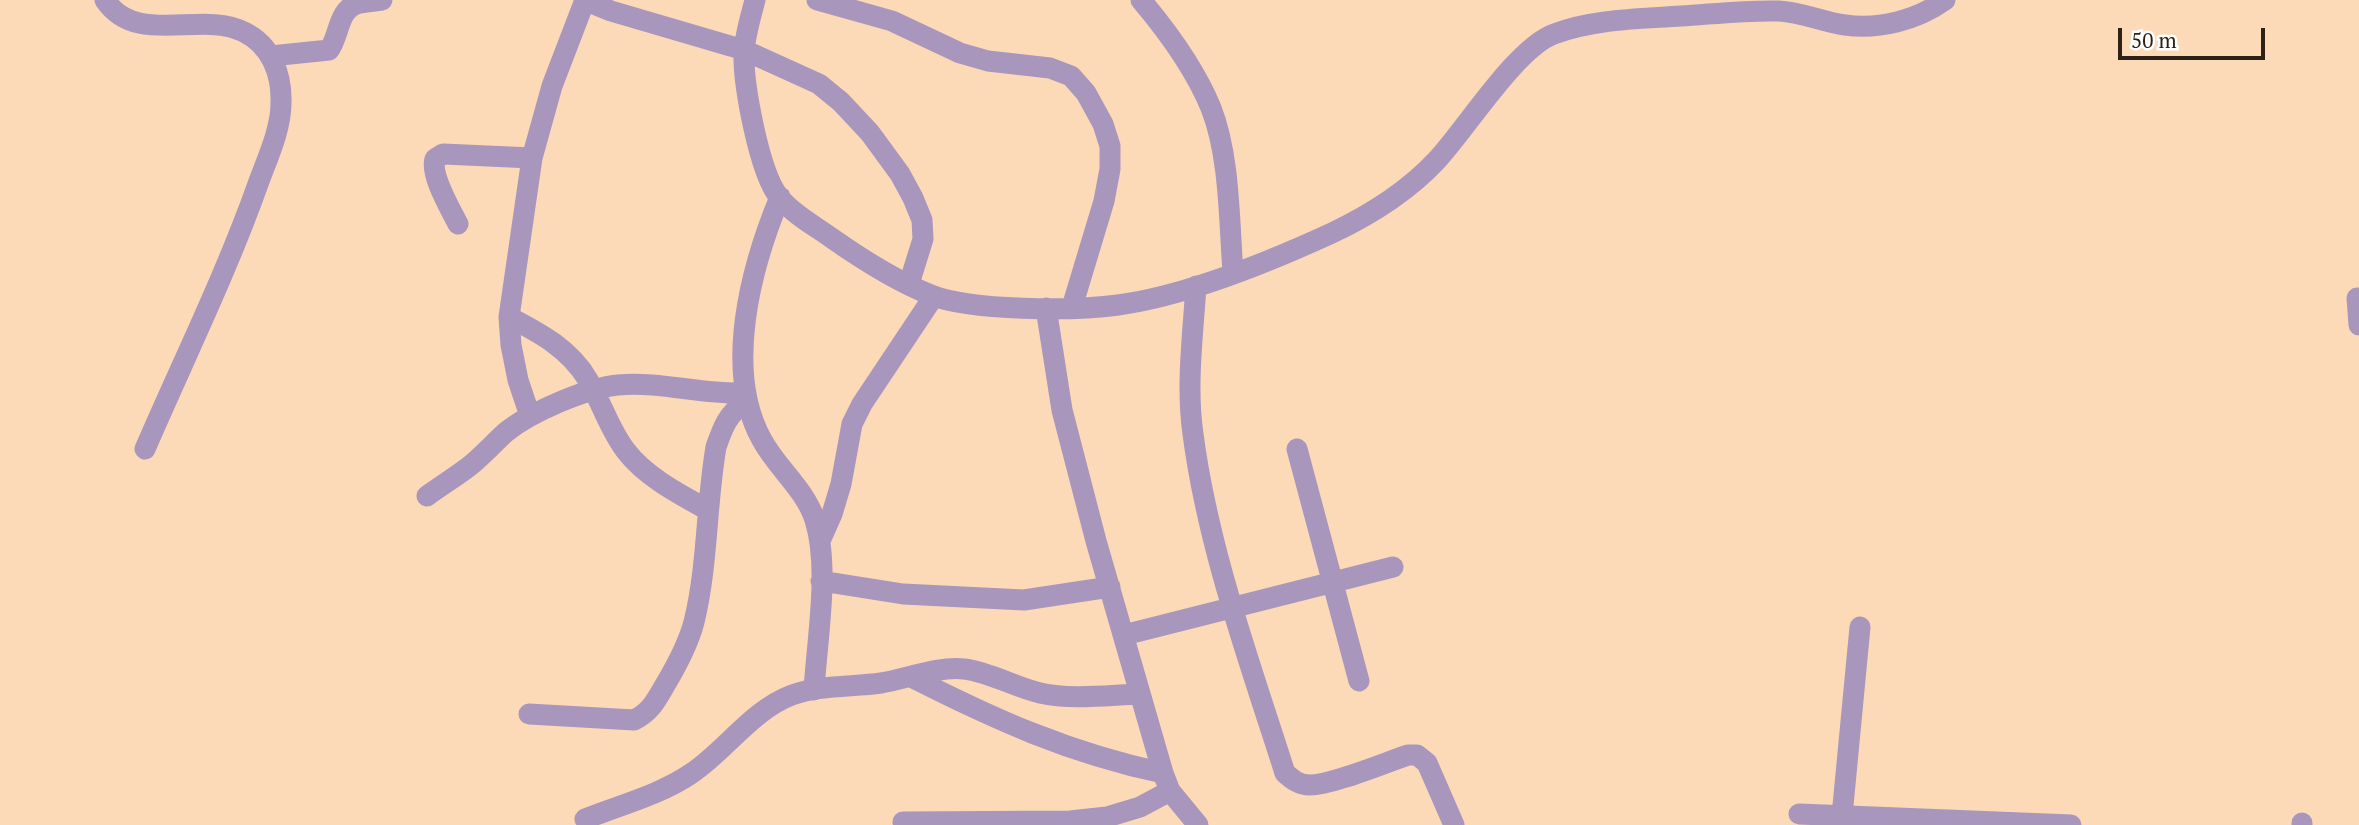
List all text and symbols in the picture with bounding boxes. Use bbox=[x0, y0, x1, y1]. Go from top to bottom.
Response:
scale bar bbox=[2121, 14, 2268, 58]
text: 50 m bbox=[2131, 26, 2177, 54]

